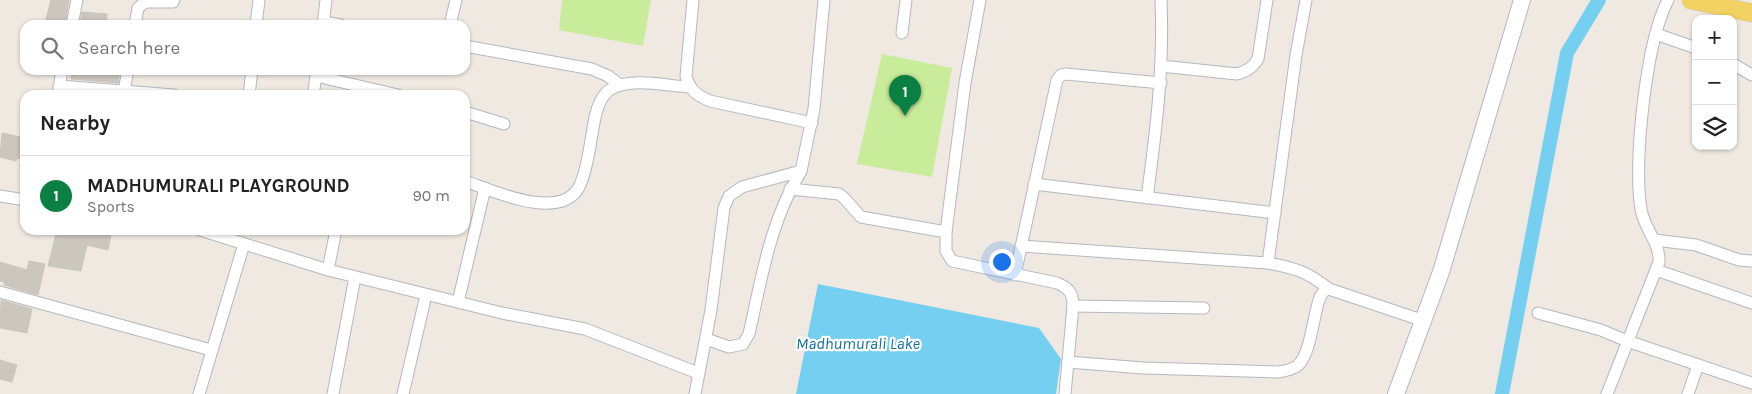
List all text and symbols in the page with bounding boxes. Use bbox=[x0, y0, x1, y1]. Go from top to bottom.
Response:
map controls bbox=[1692, 15, 1737, 150]
button: + bbox=[1692, 15, 1737, 60]
search box bbox=[20, 20, 470, 75]
icon: search bbox=[38, 34, 66, 62]
text: Search here bbox=[78, 37, 180, 59]
button: − bbox=[1692, 60, 1737, 105]
pin: 1 bbox=[889, 75, 921, 116]
button: layers bbox=[1692, 105, 1737, 150]
text: Nearby bbox=[40, 111, 110, 135]
text: MADHUMURALI PLAYGROUND bbox=[87, 175, 350, 197]
text: 1 bbox=[53, 186, 59, 205]
text: 90 m bbox=[412, 186, 450, 205]
text: Sports bbox=[87, 197, 135, 216]
your location bbox=[989, 249, 1015, 275]
water label: Madhumurali Lake bbox=[796, 334, 921, 353]

